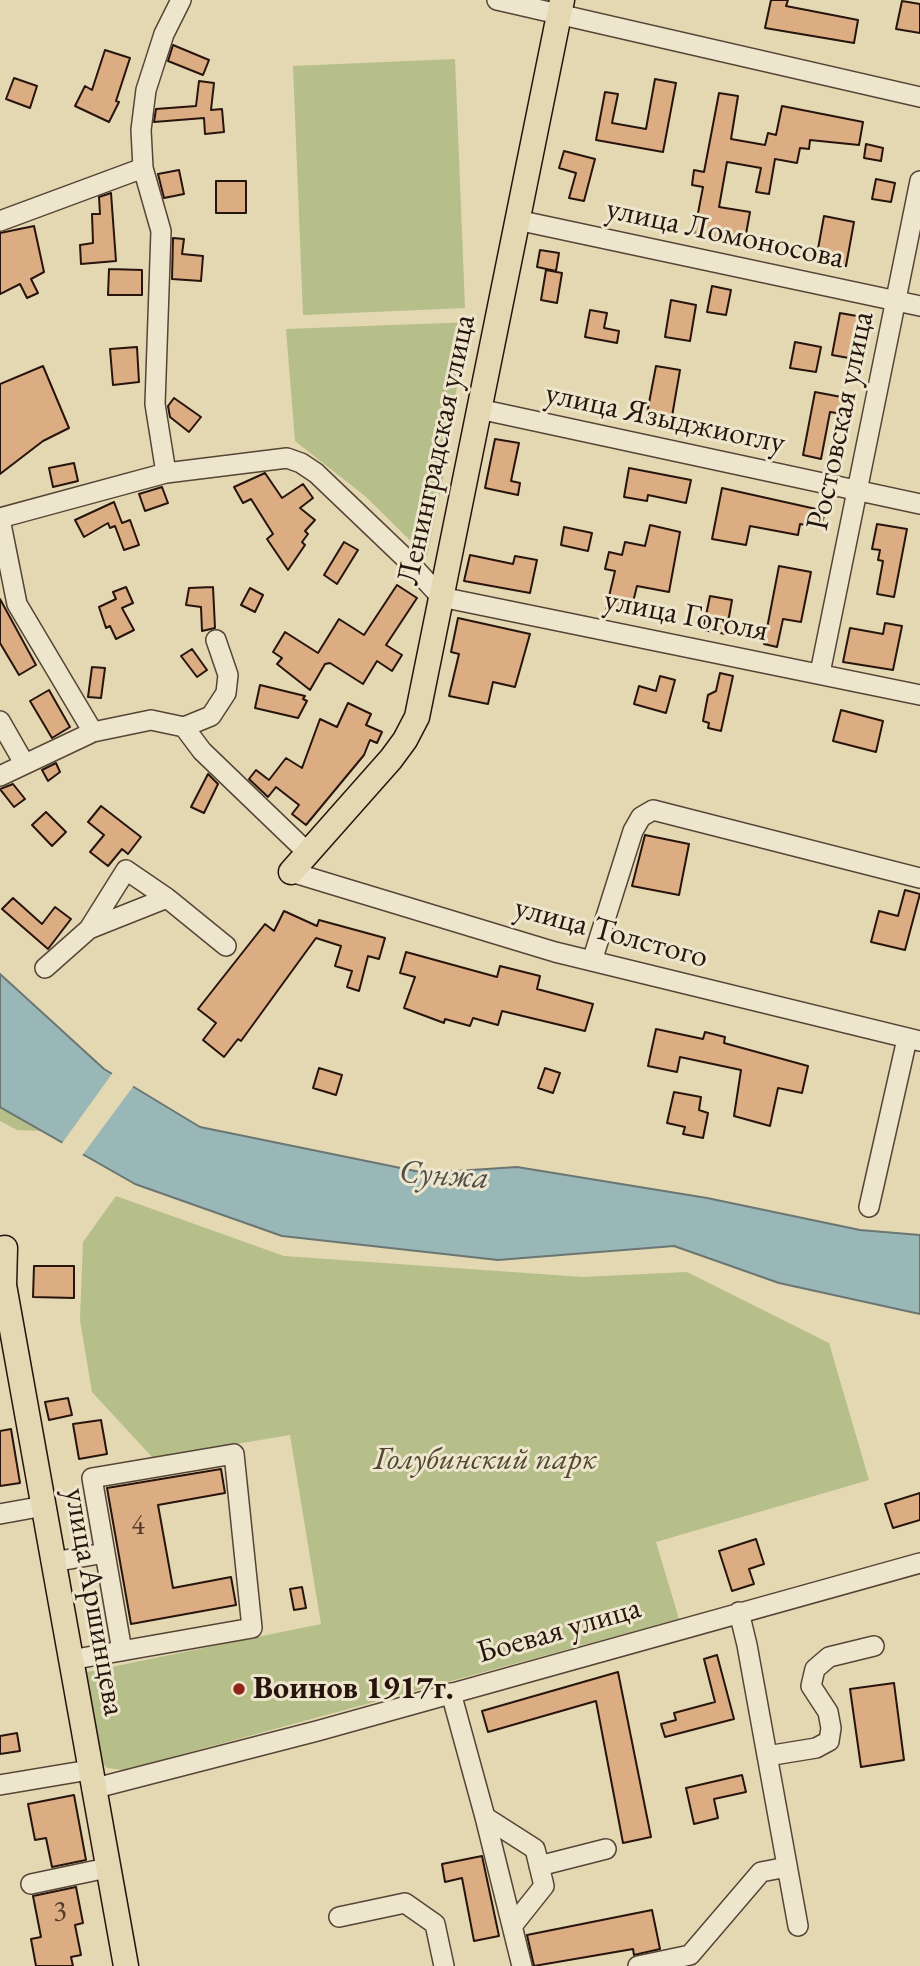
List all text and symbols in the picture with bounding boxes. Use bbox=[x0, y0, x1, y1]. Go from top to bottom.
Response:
street label: улица Ломоносова bbox=[603, 190, 847, 278]
street label: Ростовская улица bbox=[799, 308, 883, 534]
street label: Ленинградская улица bbox=[390, 311, 484, 589]
street label: улица Языджиоглу bbox=[542, 375, 788, 463]
street label: улица Гоголя bbox=[601, 581, 771, 651]
street label: улица Толстого bbox=[510, 889, 712, 977]
water label: Сунжа bbox=[398, 1153, 490, 1199]
park label: Голубинский парк bbox=[373, 1441, 597, 1479]
street label: улица Аршинцева bbox=[55, 1485, 133, 1719]
house number: 4 bbox=[131, 1509, 145, 1543]
street label: Боевая улица bbox=[473, 1589, 645, 1673]
place label: Воинов 1917г. bbox=[253, 1670, 454, 1708]
marker: Воинов 1917г. bbox=[231, 1681, 247, 1697]
house number: 3 bbox=[53, 1895, 67, 1929]

